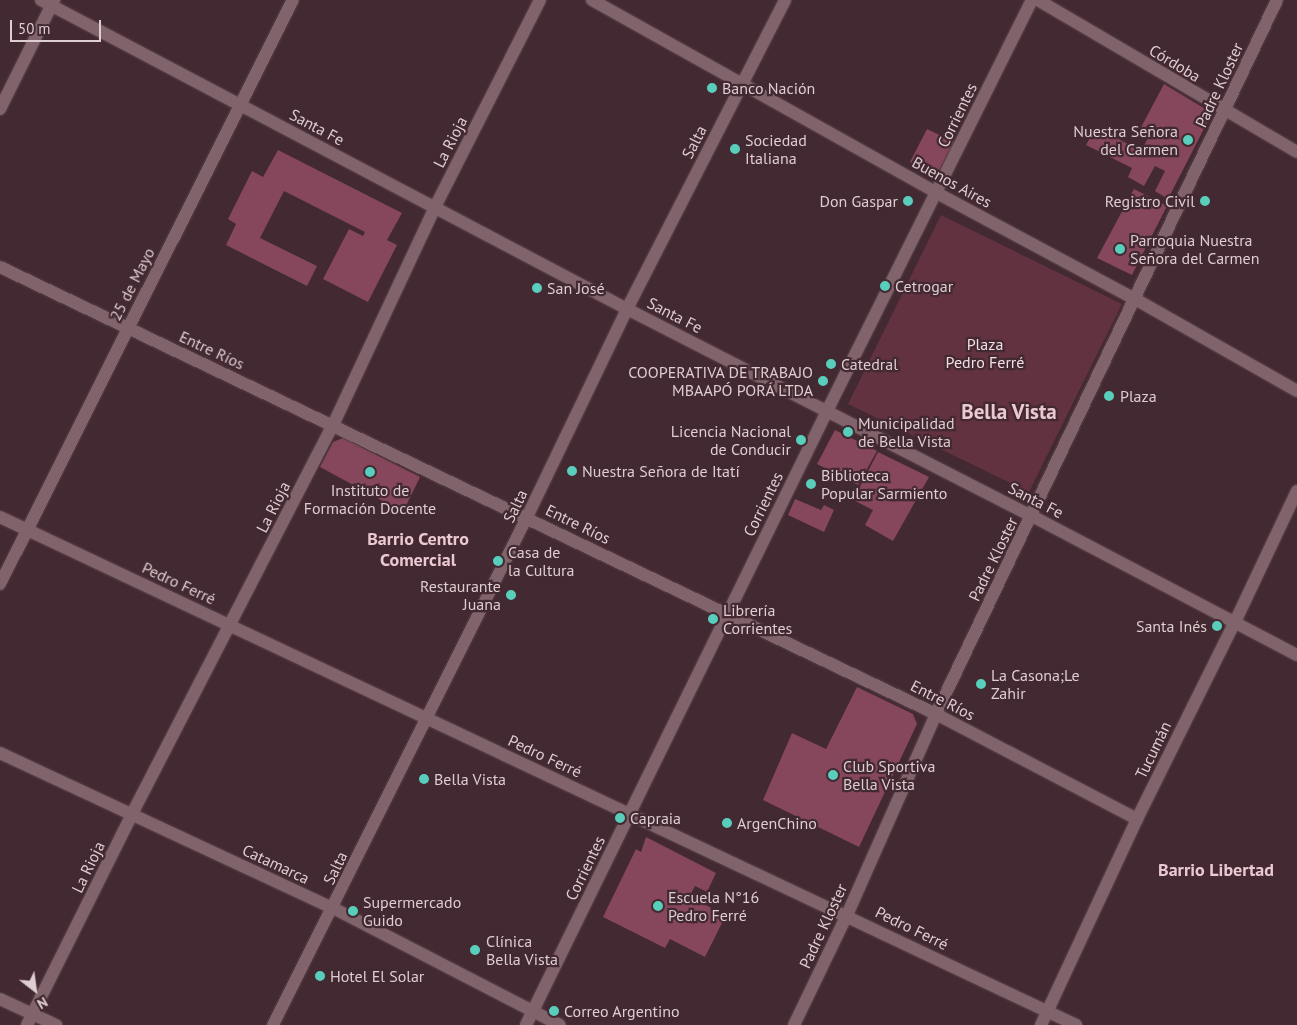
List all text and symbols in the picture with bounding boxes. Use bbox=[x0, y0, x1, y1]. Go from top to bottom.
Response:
scale bar bbox=[12, 10, 104, 42]
text: 50 m bbox=[18, 19, 51, 38]
street label: Córdoba bbox=[1146, 40, 1204, 86]
street label: Padre Kloster bbox=[1191, 40, 1247, 130]
place label: Banco Nación bbox=[722, 78, 815, 98]
street label: Corrientes bbox=[933, 80, 981, 150]
marker: Banco Nación bbox=[706, 82, 718, 94]
street label: Santa Fe bbox=[286, 105, 348, 149]
street label: La Rioja bbox=[429, 113, 471, 171]
place label: Nuestra Señora del Carmen bbox=[1073, 121, 1178, 159]
street label: Salta bbox=[678, 122, 710, 162]
place label: Sociedad Italiana bbox=[745, 130, 807, 168]
marker: Nuestra Señora del Carmen bbox=[1182, 134, 1194, 146]
marker: Sociedad Italiana bbox=[729, 143, 741, 155]
street label: Buenos Aires bbox=[909, 152, 995, 212]
place label: Don Gaspar bbox=[819, 191, 898, 211]
place label: Registro Civil bbox=[1105, 191, 1195, 211]
marker: Don Gaspar bbox=[902, 195, 914, 207]
marker: Registro Civil bbox=[1199, 195, 1211, 207]
place label: Parroquia Nuestra Señora del Carmen bbox=[1130, 230, 1259, 268]
marker: Parroquia Nuestra Señora del Carmen bbox=[1114, 243, 1126, 255]
street label: 25 de Mayo bbox=[105, 244, 159, 324]
place label: Cetrogar bbox=[895, 276, 953, 296]
place label: San José bbox=[547, 278, 605, 298]
marker: Cetrogar bbox=[879, 280, 891, 292]
marker: San José bbox=[531, 282, 543, 294]
street label: Santa Fe bbox=[644, 293, 706, 337]
street label: Entre Ríos bbox=[176, 327, 248, 373]
park label: Plaza Pedro Ferré bbox=[946, 334, 1024, 372]
place label: Catedral bbox=[841, 354, 898, 374]
marker: Catedral bbox=[825, 358, 837, 370]
place label: COOPERATIVA DE TRABAJO MBAAPÓ PORÁ LTDA bbox=[627, 362, 813, 400]
marker: COOPERATIVA DE TRABAJO MBAAPÓ PORÁ LTDA bbox=[817, 375, 829, 387]
place label: Plaza bbox=[1120, 386, 1157, 406]
marker: Plaza bbox=[1102, 389, 1116, 403]
district label: Bella Vista bbox=[961, 399, 1057, 425]
place label: Municipalidad de Bella Vista bbox=[858, 413, 955, 451]
place label: Licencia Nacional de Conducir bbox=[671, 421, 791, 459]
marker: Municipalidad de Bella Vista bbox=[842, 426, 854, 438]
marker: Licencia Nacional de Conducir bbox=[795, 434, 807, 446]
place label: Nuestra Señora de Itatí bbox=[582, 461, 740, 481]
marker: Nuestra Señora de Itatí bbox=[566, 465, 578, 477]
place label: Biblioteca Popular Sarmiento bbox=[821, 465, 947, 503]
marker: Instituto de Formación Docente bbox=[364, 466, 376, 478]
street label: Corrientes bbox=[739, 469, 787, 539]
street label: La Rioja bbox=[252, 478, 294, 536]
marker: Biblioteca Popular Sarmiento bbox=[805, 478, 817, 490]
street label: Santa Fe bbox=[1005, 478, 1067, 522]
place label: Instituto de Formación Docente bbox=[304, 480, 436, 518]
street label: Salta bbox=[499, 486, 531, 526]
street label: Entre Ríos bbox=[543, 500, 613, 548]
street label: Padre Kloster bbox=[964, 514, 1022, 604]
district label: Barrio Centro Comercial bbox=[367, 529, 469, 572]
place label: Casa de la Cultura bbox=[508, 542, 574, 580]
marker: Casa de la Cultura bbox=[492, 555, 504, 567]
street label: Pedro Ferré bbox=[139, 558, 219, 608]
place label: Restaurante Juana bbox=[420, 576, 501, 614]
marker: Restaurante Juana bbox=[505, 589, 517, 601]
place label: Librería Corrientes bbox=[723, 600, 792, 638]
marker: Librería Corrientes bbox=[707, 613, 719, 625]
place label: Santa Inés bbox=[1136, 616, 1207, 636]
marker: Santa Inés bbox=[1211, 620, 1223, 632]
place label: La Casona;Le Zahir bbox=[991, 665, 1080, 703]
street label: Entre Ríos bbox=[908, 676, 978, 724]
marker: La Casona;Le Zahir bbox=[975, 678, 987, 690]
street label: Tucumán bbox=[1131, 718, 1175, 782]
street label: Pedro Ferré bbox=[505, 731, 585, 781]
place label: Club Sportiva Bella Vista bbox=[843, 756, 935, 794]
place label: Bella Vista bbox=[434, 769, 506, 789]
marker: Club Sportiva Bella Vista bbox=[827, 769, 839, 781]
marker: Bella Vista bbox=[418, 773, 430, 785]
place label: Capraia bbox=[630, 808, 681, 828]
marker: Capraia bbox=[614, 812, 626, 824]
place label: ArgenChino bbox=[737, 813, 817, 833]
marker: ArgenChino bbox=[721, 817, 733, 829]
street label: Corrientes bbox=[561, 833, 609, 903]
street label: La Rioja bbox=[67, 838, 109, 896]
street label: Catamarca bbox=[239, 840, 313, 888]
street label: Salta bbox=[319, 848, 351, 888]
district label: Barrio Libertad bbox=[1158, 859, 1274, 881]
street label: Padre Kloster bbox=[795, 881, 851, 971]
place label: Escuela N°16 Pedro Ferré bbox=[668, 887, 759, 925]
place label: Supermercado Guido bbox=[363, 892, 461, 930]
marker: Escuela N°16 Pedro Ferré bbox=[652, 900, 664, 912]
street label: Pedro Ferré bbox=[872, 902, 952, 954]
marker: Supermercado Guido bbox=[347, 905, 359, 917]
place label: Clínica Bella Vista bbox=[486, 931, 558, 969]
marker: Clínica Bella Vista bbox=[468, 943, 482, 957]
north arrow bbox=[10, 965, 60, 1015]
place label: Hotel El Solar bbox=[330, 966, 424, 986]
marker: Hotel El Solar bbox=[314, 970, 326, 982]
text: N bbox=[34, 993, 51, 1013]
place label: Correo Argentino bbox=[564, 1001, 680, 1021]
marker: Correo Argentino bbox=[548, 1005, 560, 1017]

